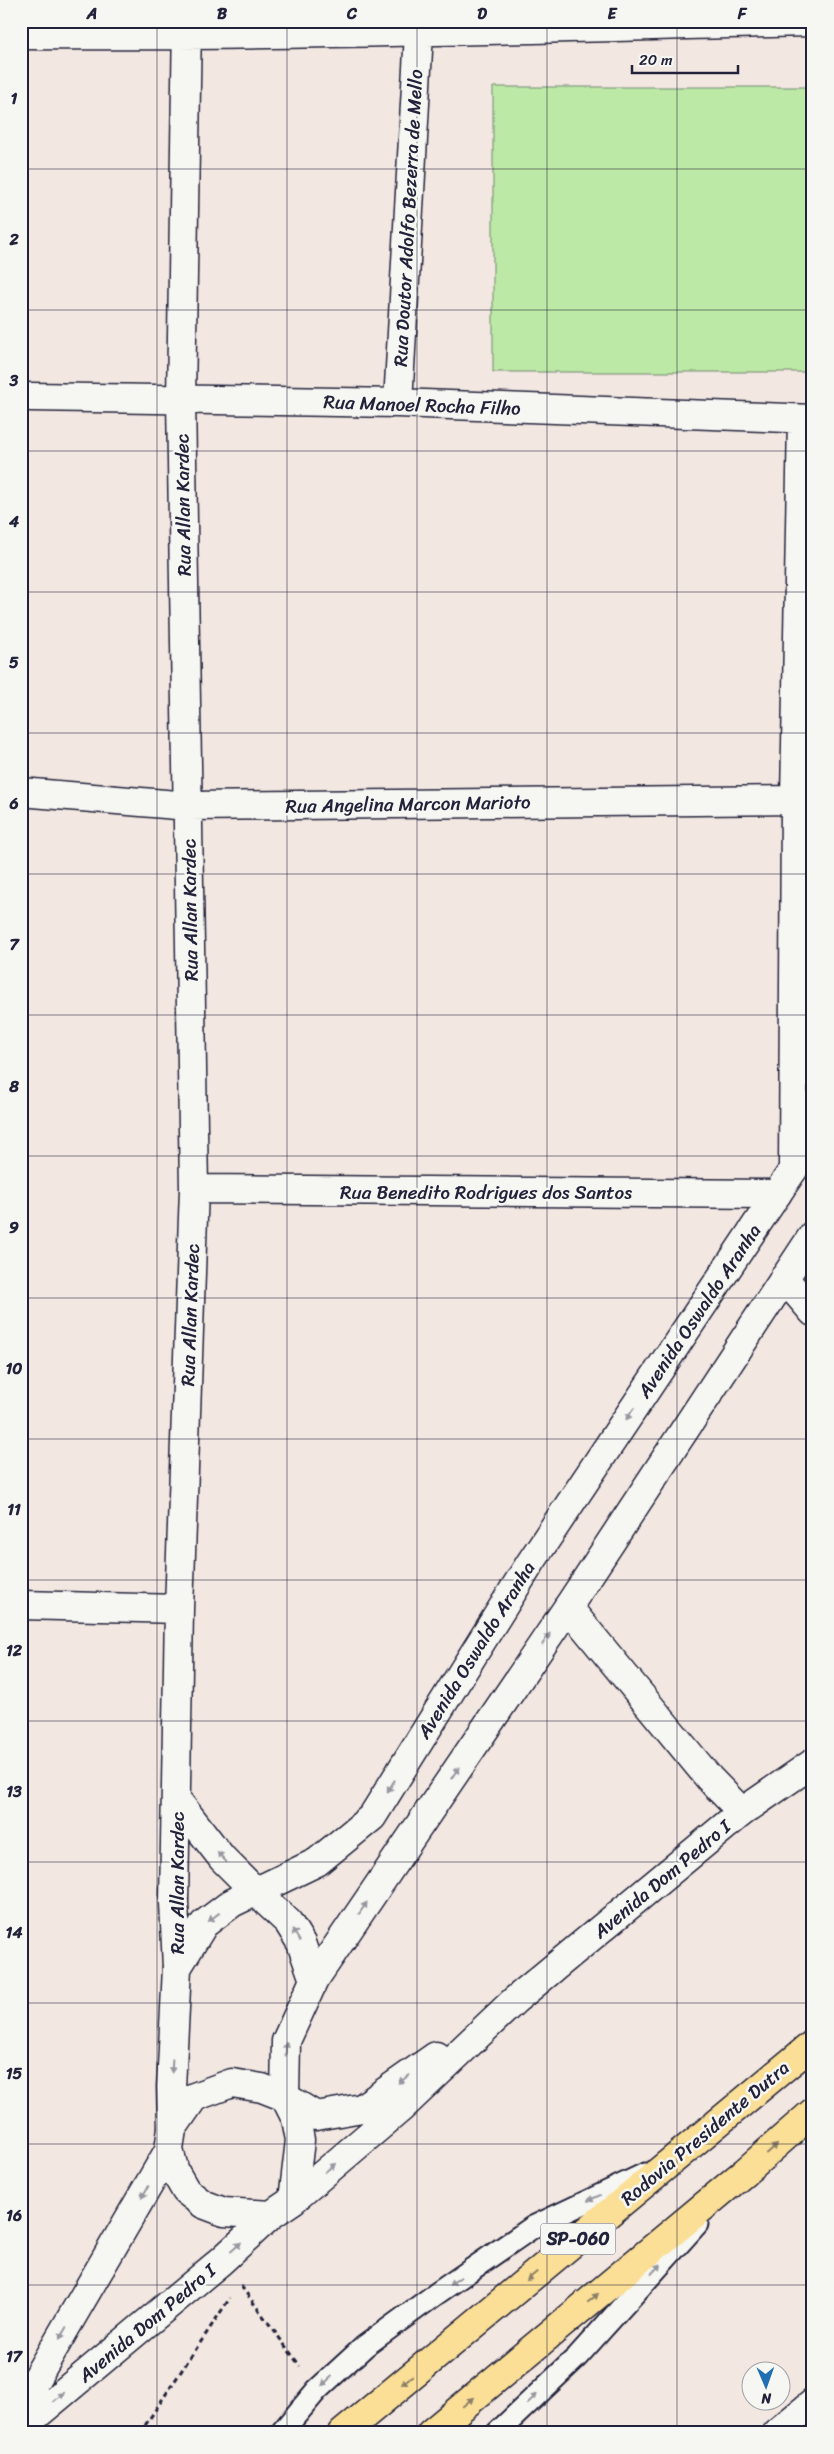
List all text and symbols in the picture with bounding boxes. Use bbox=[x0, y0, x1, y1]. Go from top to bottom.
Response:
text: A bbox=[86, 0, 97, 28]
text: B bbox=[217, 0, 228, 28]
text: C bbox=[346, 0, 358, 28]
text: D bbox=[477, 0, 487, 28]
text: E bbox=[608, 0, 618, 28]
text: F bbox=[737, 0, 748, 28]
scale bar bbox=[632, 42, 738, 74]
text: 20 m bbox=[639, 47, 673, 73]
street label: Rua Doutor Adolfo Bezerra de Mello bbox=[384, 68, 432, 368]
text: 1 bbox=[11, 84, 18, 113]
text: 2 bbox=[8, 225, 19, 254]
text: 3 bbox=[9, 366, 19, 395]
street label: Rua Manoel Rocha Filho bbox=[323, 385, 521, 425]
street label: Rua Allan Kardec bbox=[165, 433, 201, 576]
text: 4 bbox=[8, 507, 19, 536]
text: 5 bbox=[9, 648, 19, 677]
street label: Rua Angelina Marcon Marioto bbox=[285, 785, 531, 823]
text: 6 bbox=[8, 789, 19, 818]
street label: Rua Allan Kardec bbox=[172, 838, 208, 981]
text: 7 bbox=[9, 930, 20, 959]
text: 8 bbox=[8, 1072, 19, 1101]
street label: Rua Benedito Rodrigues dos Santos bbox=[340, 1176, 632, 1209]
text: 9 bbox=[9, 1213, 19, 1242]
street label: Avenida Oswaldo Aranha bbox=[628, 1217, 770, 1406]
street label: Rua Allan Kardec bbox=[171, 1243, 209, 1387]
text: 10 bbox=[6, 1354, 22, 1383]
one-way arrow bbox=[625, 1407, 635, 1420]
text: 11 bbox=[7, 1495, 21, 1524]
street label: Avenida Oswaldo Aranha bbox=[407, 1554, 544, 1746]
one-way arrow bbox=[541, 1632, 551, 1646]
text: 12 bbox=[6, 1636, 23, 1665]
one-way arrow bbox=[450, 1767, 460, 1780]
text: 13 bbox=[6, 1777, 22, 1806]
one-way arrow bbox=[386, 1779, 396, 1793]
street label: Avenida Dom Pedro I bbox=[585, 1810, 740, 1948]
street label: Rua Allan Kardec bbox=[161, 1811, 194, 1954]
one-way arrow bbox=[216, 1850, 227, 1863]
one-way arrow bbox=[358, 1901, 368, 1915]
one-way arrow bbox=[208, 1911, 221, 1922]
text: 14 bbox=[6, 1918, 22, 1947]
one-way arrow bbox=[291, 1928, 300, 1941]
one-way arrow bbox=[282, 2040, 290, 2056]
street label: Rodovia Presidente Dutra bbox=[613, 2052, 797, 2214]
text: 15 bbox=[6, 2059, 23, 2088]
one-way arrow bbox=[167, 2059, 175, 2075]
one-way arrow bbox=[397, 2074, 411, 2084]
one-way arrow bbox=[765, 2143, 778, 2154]
one-way arrow bbox=[323, 2163, 336, 2174]
one-way arrow bbox=[141, 2185, 149, 2200]
one-way arrow bbox=[587, 2194, 601, 2202]
text: 16 bbox=[6, 2201, 22, 2230]
road number: SP-060 bbox=[540, 2224, 616, 2254]
one-way arrow bbox=[230, 2241, 242, 2253]
street label: Avenida Dom Pedro I bbox=[70, 2254, 225, 2392]
one-way arrow bbox=[650, 2264, 662, 2276]
one-way arrow bbox=[526, 2271, 539, 2282]
one-way arrow bbox=[448, 2276, 462, 2286]
one-way arrow bbox=[587, 2292, 600, 2303]
one-way arrow bbox=[59, 2326, 68, 2339]
text: 17 bbox=[6, 2342, 24, 2371]
north arrow bbox=[742, 2362, 792, 2412]
one-way arrow bbox=[401, 2374, 414, 2385]
one-way arrow bbox=[322, 2375, 334, 2387]
text: N bbox=[761, 2386, 773, 2411]
one-way arrow bbox=[52, 2391, 64, 2403]
one-way arrow bbox=[526, 2393, 538, 2405]
one-way arrow bbox=[462, 2396, 475, 2407]

